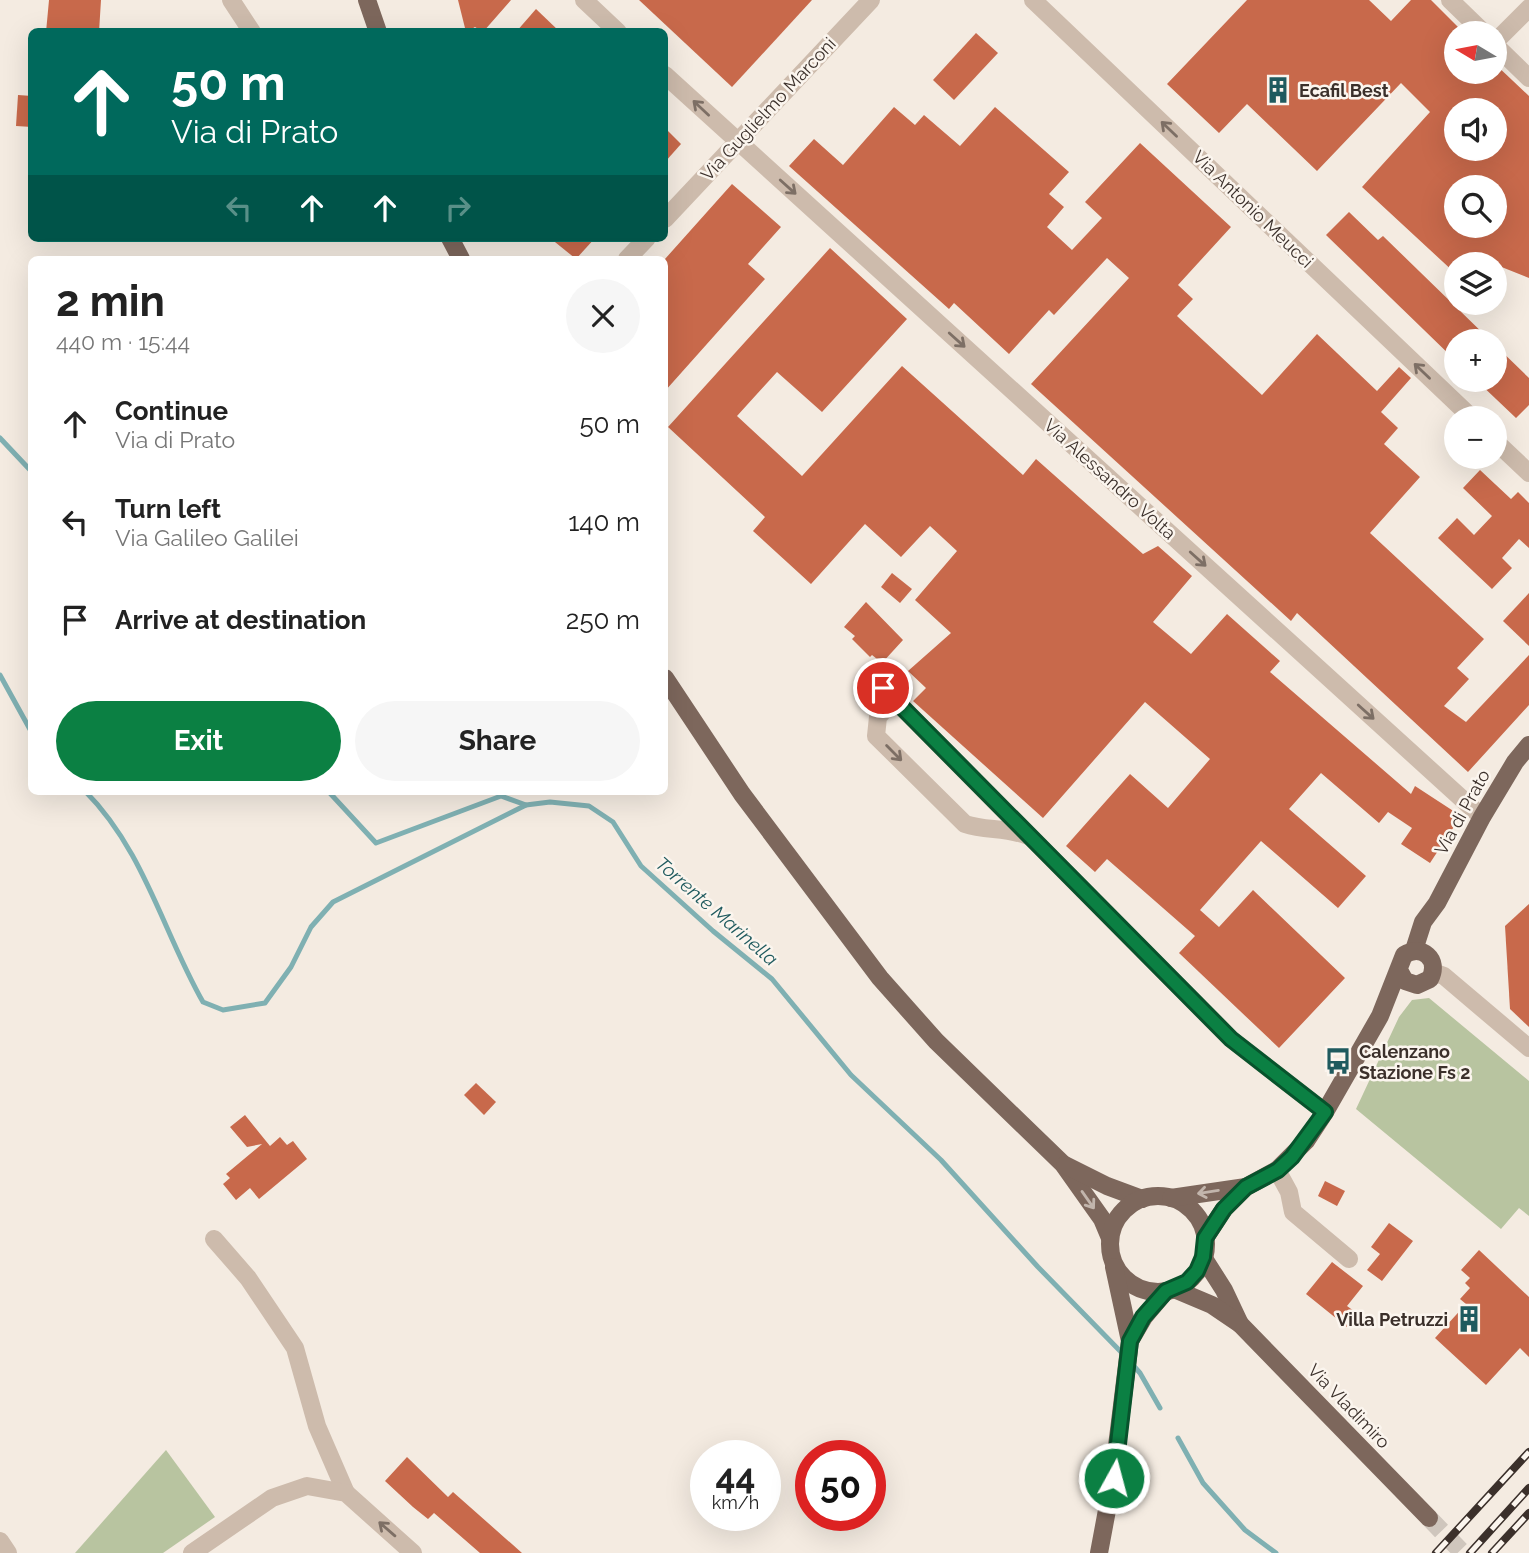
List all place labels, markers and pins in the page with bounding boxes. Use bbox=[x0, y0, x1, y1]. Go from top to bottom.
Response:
building icon: Ecafil Best bbox=[1263, 75, 1293, 105]
place label: Ecafil Best bbox=[1299, 80, 1389, 101]
pin bbox=[853, 658, 913, 718]
place label: Calenzano Stazione Fs 2 bbox=[1359, 1041, 1470, 1083]
bus stop icon: Calenzano Stazione Fs 2 bbox=[1323, 1046, 1353, 1076]
building icon: Villa Petruzzi bbox=[1454, 1304, 1484, 1334]
place label: Villa Petruzzi bbox=[1336, 1309, 1448, 1330]

